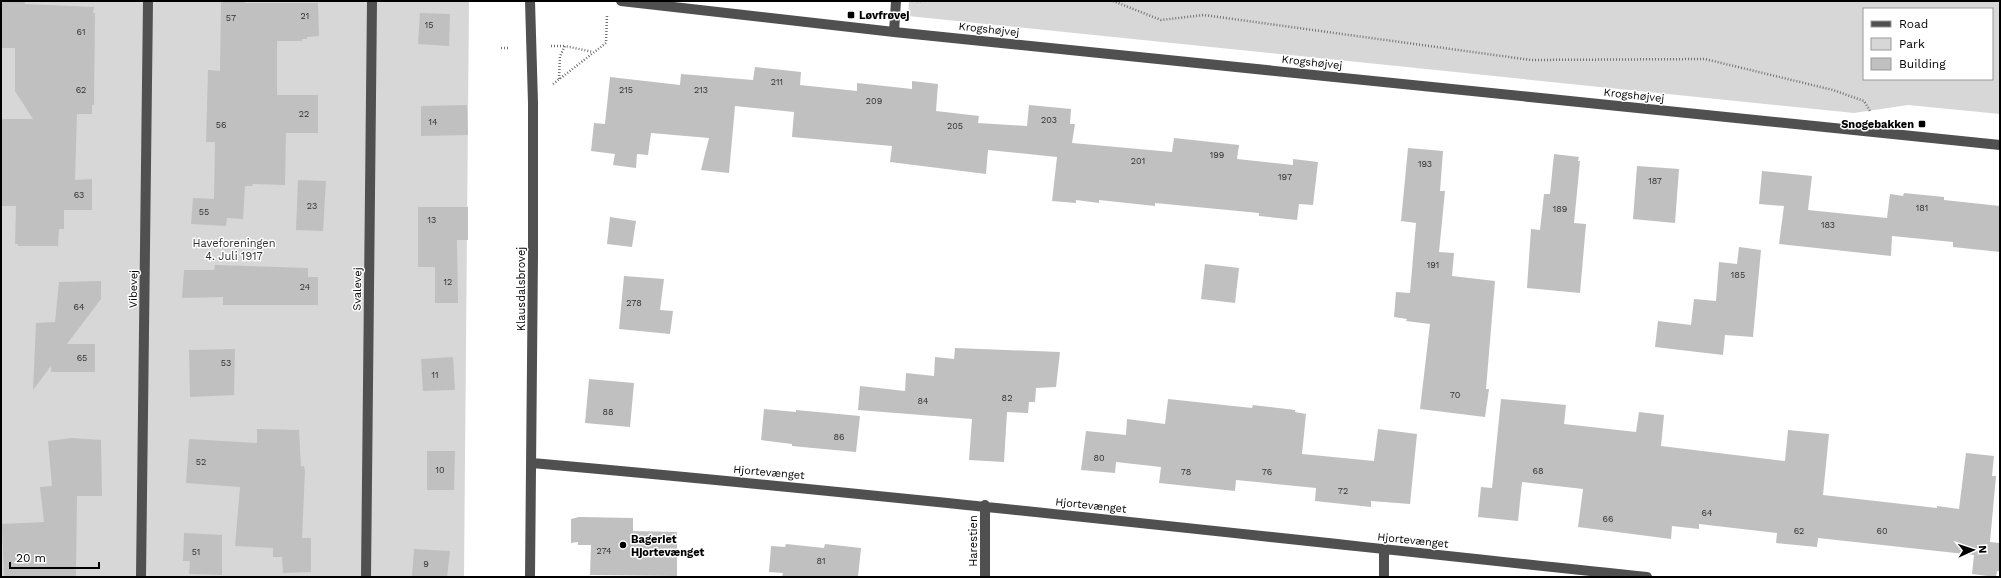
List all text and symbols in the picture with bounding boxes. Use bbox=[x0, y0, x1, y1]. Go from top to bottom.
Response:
legend bbox=[1863, 8, 1993, 80]
place label: Løvfrøvej bbox=[859, 9, 910, 22]
marker: Løvfrøvej bbox=[846, 10, 856, 20]
house number: 21 bbox=[301, 11, 309, 21]
house number: 57 bbox=[226, 13, 236, 23]
text: Road bbox=[1899, 17, 1928, 31]
house number: 15 bbox=[425, 20, 433, 30]
street label: Krogshøjvej bbox=[958, 20, 1020, 39]
house number: 61 bbox=[77, 27, 85, 37]
text: Park bbox=[1899, 37, 1925, 51]
street label: Krogshøjvej bbox=[1281, 53, 1343, 72]
text: Building bbox=[1899, 57, 1946, 71]
house number: 211 bbox=[771, 77, 783, 87]
house number: 62 bbox=[76, 85, 86, 95]
house number: 215 bbox=[619, 85, 633, 95]
house number: 213 bbox=[694, 85, 708, 95]
street label: Krogshøjvej bbox=[1603, 86, 1665, 105]
house number: 209 bbox=[866, 96, 882, 106]
house number: 22 bbox=[299, 109, 309, 119]
house number: 203 bbox=[1041, 115, 1057, 125]
house number: 14 bbox=[428, 117, 438, 127]
place label: Snogebakken bbox=[1841, 118, 1914, 131]
marker: Snogebakken bbox=[1917, 119, 1927, 129]
house number: 56 bbox=[216, 120, 226, 130]
house number: 205 bbox=[947, 121, 963, 131]
house number: 199 bbox=[1210, 150, 1224, 160]
house number: 201 bbox=[1131, 156, 1145, 166]
house number: 193 bbox=[1418, 159, 1432, 169]
house number: 197 bbox=[1278, 172, 1292, 182]
house number: 187 bbox=[1648, 176, 1662, 186]
house number: 63 bbox=[74, 190, 84, 200]
house number: 23 bbox=[307, 201, 317, 211]
house number: 181 bbox=[1916, 203, 1928, 213]
house number: 189 bbox=[1553, 204, 1567, 214]
house number: 55 bbox=[199, 207, 209, 217]
house number: 13 bbox=[428, 215, 436, 225]
house number: 183 bbox=[1821, 220, 1835, 230]
park label: Haveforeningen 4. Juli 1917 bbox=[192, 237, 276, 263]
street label: Klausdalsbrovej bbox=[515, 247, 528, 331]
house number: 191 bbox=[1427, 260, 1439, 270]
street label: Svalevej bbox=[351, 267, 364, 311]
street label: Vibevej bbox=[127, 270, 140, 308]
house number: 185 bbox=[1731, 270, 1745, 280]
house number: 12 bbox=[444, 277, 452, 287]
house number: 24 bbox=[300, 282, 311, 292]
house number: 278 bbox=[626, 298, 642, 308]
house number: 64 bbox=[74, 302, 85, 312]
house number: 65 bbox=[77, 353, 87, 363]
house number: 53 bbox=[221, 358, 231, 368]
house number: 11 bbox=[431, 370, 439, 380]
house number: 70 bbox=[1450, 390, 1461, 400]
house number: 82 bbox=[1002, 393, 1012, 403]
house number: 84 bbox=[917, 396, 929, 406]
house number: 88 bbox=[602, 407, 614, 417]
house number: 86 bbox=[833, 432, 845, 442]
house number: 80 bbox=[1093, 453, 1105, 463]
house number: 52 bbox=[196, 457, 206, 467]
street label: Hjortevænget bbox=[733, 463, 805, 482]
house number: 10 bbox=[435, 465, 445, 475]
house number: 68 bbox=[1532, 466, 1544, 476]
house number: 78 bbox=[1181, 467, 1191, 477]
house number: 76 bbox=[1262, 467, 1272, 477]
house number: 72 bbox=[1338, 486, 1348, 496]
street label: Hjortevænget bbox=[1055, 495, 1128, 516]
house number: 64 bbox=[1702, 508, 1713, 518]
house number: 66 bbox=[1603, 514, 1613, 524]
street label: Harestien bbox=[967, 515, 980, 567]
house number: 62 bbox=[1794, 526, 1804, 536]
house number: 60 bbox=[1876, 526, 1888, 536]
street label: Hjortevænget bbox=[1377, 530, 1450, 551]
north arrow bbox=[1953, 530, 1993, 570]
place label: Bageriet Hjortevænget bbox=[631, 533, 705, 559]
marker: Bageriet Hjortevænget bbox=[618, 540, 628, 550]
scale bar bbox=[10, 544, 99, 570]
text: N bbox=[1976, 545, 1989, 554]
house number: 274 bbox=[596, 546, 612, 556]
house number: 51 bbox=[192, 547, 200, 557]
text: 20 m bbox=[16, 551, 46, 565]
house number: 81 bbox=[816, 556, 826, 566]
house number: 9 bbox=[423, 559, 429, 569]

